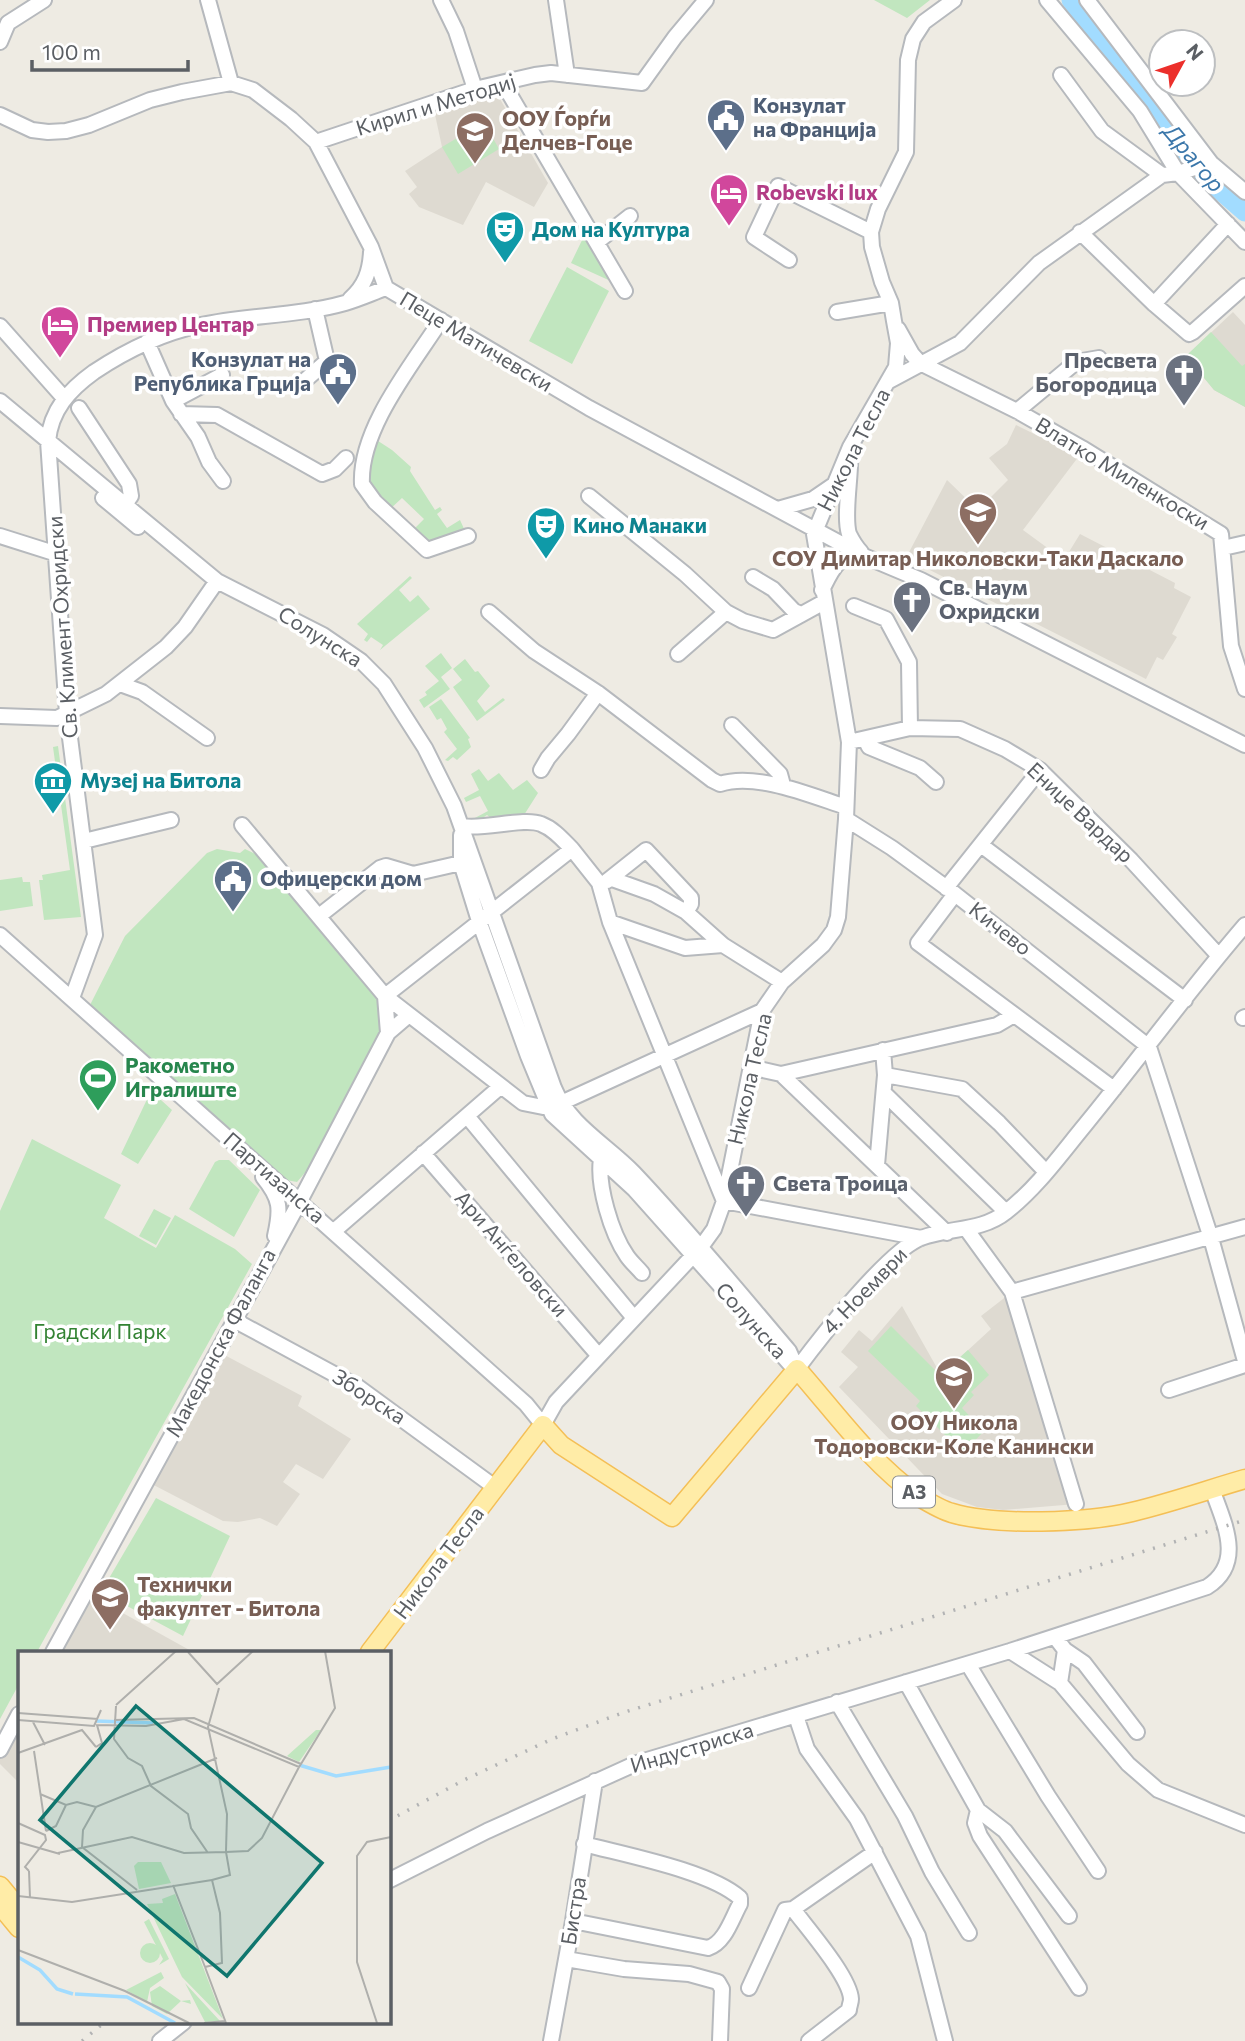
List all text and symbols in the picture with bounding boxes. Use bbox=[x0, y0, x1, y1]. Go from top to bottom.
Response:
scale bar bbox=[32, 28, 187, 72]
north arrow bbox=[1147, 28, 1217, 98]
text: 100 m bbox=[42, 39, 101, 64]
text: N bbox=[1182, 39, 1209, 65]
street label: Кирил и Методиј bbox=[353, 67, 518, 140]
place label: Конзулат на Франција bbox=[753, 92, 876, 141]
public building icon: Конзулат на Франција bbox=[705, 97, 747, 152]
place label: ООУ Ѓорѓи Делчев-Гоце bbox=[502, 105, 633, 154]
school or university icon: ООУ Ѓорѓи Делчев-Гоце bbox=[454, 110, 496, 165]
water label: Драгор bbox=[1157, 116, 1231, 197]
hotel icon: Robevski lux bbox=[708, 172, 750, 227]
place label: Robevski lux bbox=[756, 179, 878, 204]
theatre icon: Дом на Култура bbox=[484, 209, 526, 264]
place label: Дом на Култура bbox=[532, 216, 690, 241]
street label: Пеце Матичевски bbox=[396, 285, 558, 396]
hotel icon: Премиер Центар bbox=[39, 304, 81, 359]
place label: Премиер Центар bbox=[87, 311, 254, 336]
place label: Конзулат на Република Грција bbox=[134, 346, 311, 395]
place label: Пресвета Богородица bbox=[1035, 347, 1157, 396]
public building icon: Конзулат на Република Грција bbox=[317, 351, 359, 406]
church icon: Пресвета Богородица bbox=[1163, 352, 1205, 407]
street label: Никола Тесла bbox=[811, 384, 894, 515]
street label: Влатко Миленкоски bbox=[1031, 411, 1214, 534]
school or university icon: СОУ Димитар Николовски-Таки Даскало bbox=[957, 491, 999, 546]
theatre icon: Кино Манаки bbox=[525, 505, 567, 560]
place label: Кино Манаки bbox=[573, 512, 707, 537]
street label: Св. Климент Охридски bbox=[41, 515, 82, 739]
place label: СОУ Димитар Николовски-Таки Даскало bbox=[772, 545, 1184, 570]
place label: Св. Наум Охридски bbox=[939, 574, 1040, 623]
church icon: Св. Наум Охридски bbox=[891, 579, 933, 634]
street label: Солунска bbox=[274, 600, 367, 671]
street label: Ениџе Вардар bbox=[1023, 756, 1139, 867]
museum icon: Музеј на Битола bbox=[32, 760, 74, 815]
place label: Музеј на Битола bbox=[80, 767, 241, 792]
public building icon: Офицерски дом bbox=[212, 858, 254, 913]
place label: Офицерски дом bbox=[260, 865, 422, 890]
street label: Кичево bbox=[965, 896, 1037, 960]
street label: Никола Тесла bbox=[721, 1010, 776, 1147]
place label: Ракометно Игралиште bbox=[125, 1052, 237, 1101]
sports icon: Ракометно Игралиште bbox=[77, 1057, 119, 1112]
street label: Партизанска bbox=[219, 1126, 331, 1228]
church icon: Света Троица bbox=[725, 1163, 767, 1218]
place label: Света Троица bbox=[773, 1170, 908, 1195]
street label: Ари Анѓеловски bbox=[451, 1185, 574, 1321]
street label: 4. Ноември bbox=[816, 1241, 912, 1339]
street label: Македонска Фаланга bbox=[159, 1244, 280, 1441]
street label: Солунска bbox=[711, 1277, 793, 1363]
park label: Градски Парк bbox=[33, 1318, 167, 1343]
school or university icon: ООУ Никола Тодоровски-Коле Канински bbox=[933, 1355, 975, 1410]
street label: Зборска bbox=[329, 1363, 411, 1429]
place label: ООУ Никола Тодоровски-Коле Канински bbox=[814, 1409, 1094, 1458]
road number: A3 bbox=[893, 1476, 935, 1508]
street label: Никола Тесла bbox=[387, 1501, 488, 1623]
place label: Технички факултет - Битола bbox=[137, 1571, 320, 1620]
school or university icon: Технички факултет - Битола bbox=[89, 1576, 131, 1631]
inset map bbox=[18, 1651, 390, 2024]
street label: Индустриска bbox=[627, 1716, 756, 1777]
street label: Бистра bbox=[555, 1875, 590, 1947]

